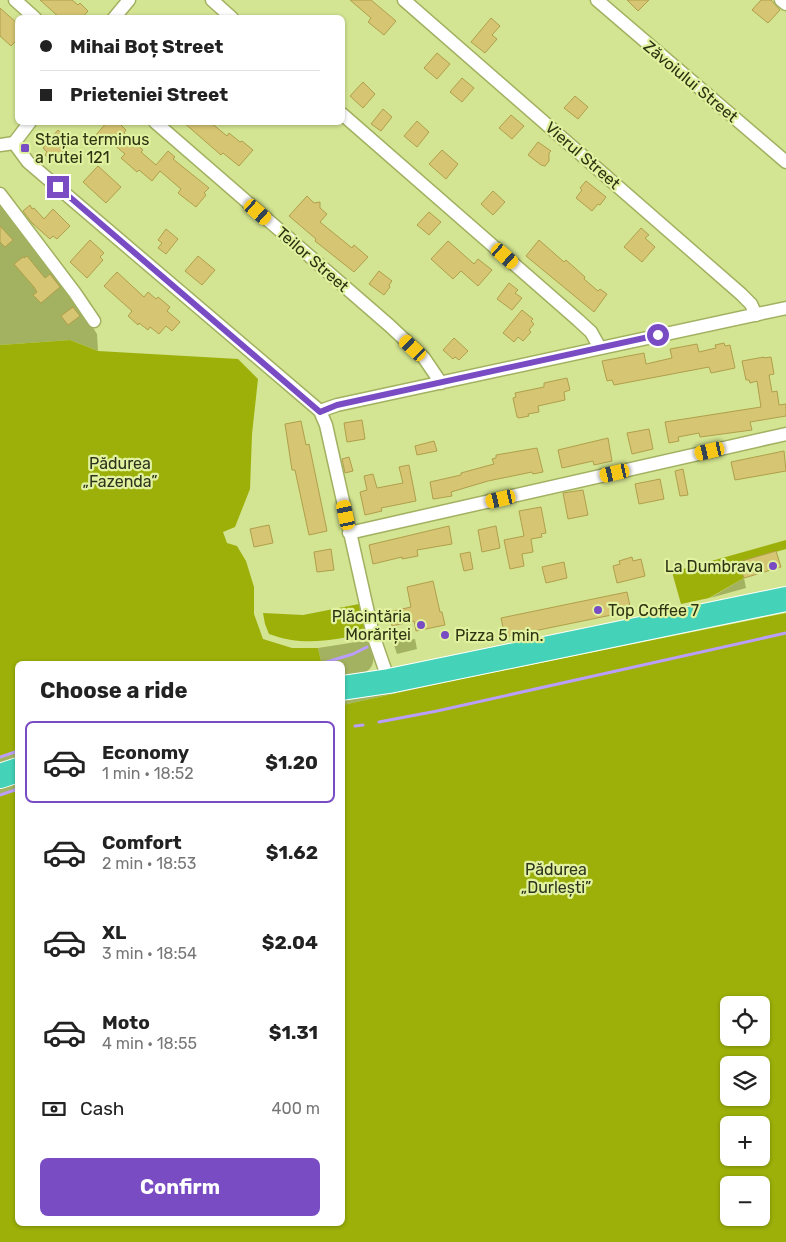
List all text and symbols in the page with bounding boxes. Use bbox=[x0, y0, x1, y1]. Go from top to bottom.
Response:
text: Mihai Boț Street bbox=[70, 35, 224, 58]
street label: Zăvoiului Street bbox=[640, 36, 742, 126]
text: Prieteniei Street bbox=[70, 83, 228, 106]
street label: Vierul Street bbox=[541, 118, 624, 193]
place label: Stația terminus a rutei 121 bbox=[35, 130, 149, 167]
marker: Stația terminus a rutei 121 bbox=[19, 142, 31, 154]
route end bbox=[47, 176, 69, 198]
car bbox=[241, 196, 274, 228]
street label: Teilor Street bbox=[273, 223, 353, 296]
car bbox=[488, 240, 521, 272]
route start bbox=[647, 324, 669, 346]
car bbox=[396, 332, 429, 364]
car bbox=[693, 440, 726, 462]
park label: Pădurea „Fazenda” bbox=[83, 454, 157, 491]
car bbox=[598, 462, 631, 484]
car bbox=[484, 488, 517, 510]
car bbox=[335, 499, 356, 531]
place label: La Dumbrava bbox=[665, 557, 763, 576]
marker: La Dumbrava bbox=[767, 560, 779, 572]
place label: Top Coffee 7 bbox=[608, 601, 699, 620]
marker: Top Coffee 7 bbox=[592, 604, 604, 616]
place label: Plăcintăria Morăriței bbox=[332, 607, 411, 644]
marker: Plăcintăria Morăriței bbox=[415, 619, 427, 631]
place label: Pizza 5 min. bbox=[455, 626, 543, 645]
marker: Pizza 5 min. bbox=[439, 629, 451, 641]
text: Choose a ride bbox=[40, 677, 187, 704]
icon: car bbox=[42, 740, 87, 785]
text: Economy bbox=[102, 741, 189, 764]
text: $1.20 bbox=[265, 751, 318, 774]
text: 1 min · 18:52 bbox=[102, 764, 194, 783]
icon: car bbox=[42, 830, 87, 875]
text: Comfort bbox=[102, 831, 182, 854]
text: $1.62 bbox=[266, 841, 318, 864]
text: 2 min · 18:53 bbox=[102, 854, 196, 873]
park label: Pădurea „Durlești” bbox=[521, 860, 591, 897]
icon: car bbox=[42, 920, 87, 965]
text: XL bbox=[102, 921, 126, 944]
text: $2.04 bbox=[262, 931, 318, 954]
text: 3 min · 18:54 bbox=[102, 944, 197, 963]
map controls bbox=[720, 996, 770, 1226]
button: locate bbox=[720, 996, 770, 1046]
icon: car bbox=[42, 1010, 87, 1055]
text: Moto bbox=[102, 1011, 150, 1034]
text: $1.31 bbox=[269, 1021, 318, 1044]
text: 4 min · 18:55 bbox=[102, 1034, 197, 1053]
button: layers bbox=[720, 1056, 770, 1106]
icon: cash bbox=[40, 1095, 68, 1123]
text: Cash bbox=[80, 1097, 124, 1120]
text: 400 m bbox=[272, 1099, 320, 1118]
button: + bbox=[720, 1116, 770, 1166]
button: Confirm bbox=[40, 1158, 320, 1216]
button: − bbox=[720, 1176, 770, 1226]

